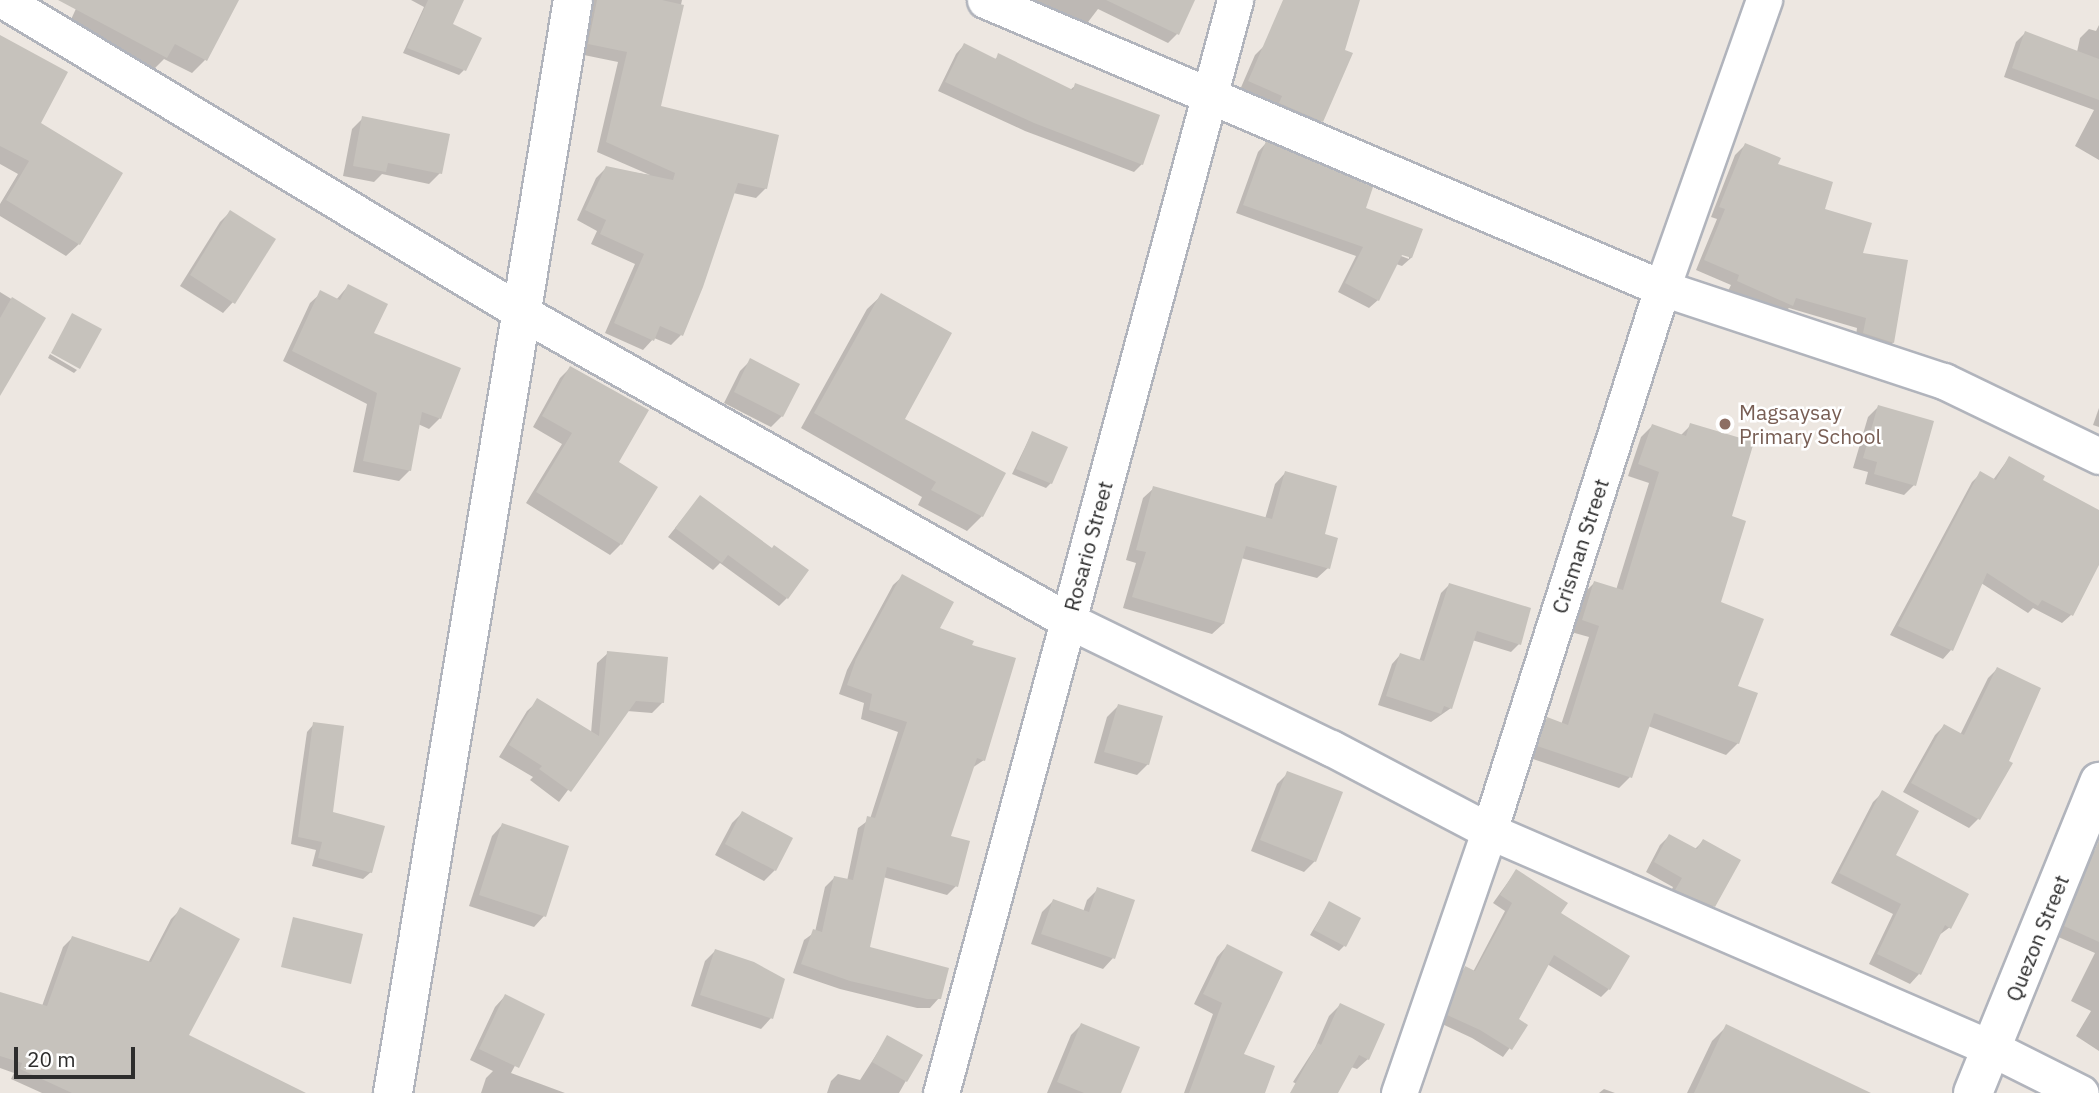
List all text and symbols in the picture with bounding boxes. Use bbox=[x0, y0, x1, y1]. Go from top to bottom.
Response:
place label: Magsaysay Primary School bbox=[1739, 399, 1881, 449]
marker: Magsaysay Primary School bbox=[1717, 416, 1733, 432]
street label: Crisman Street bbox=[1546, 475, 1614, 617]
street label: Rosario Street bbox=[1059, 478, 1117, 614]
street label: Quezon Street bbox=[2000, 871, 2074, 1005]
scale bar bbox=[18, 1034, 138, 1078]
text: 20 m bbox=[27, 1045, 76, 1073]

